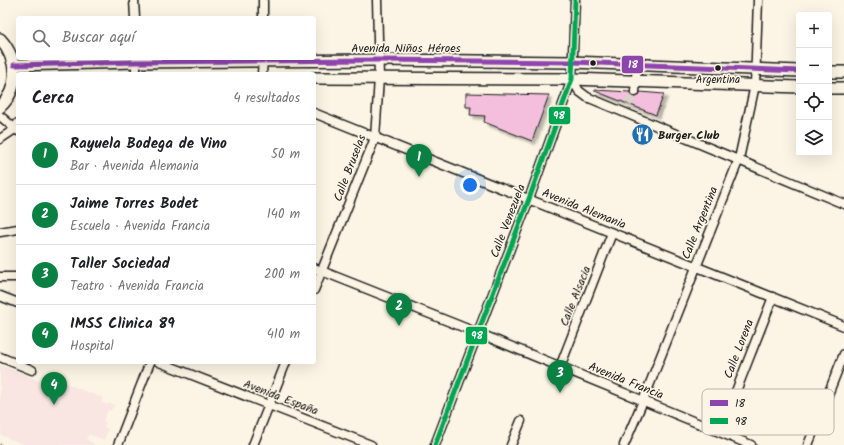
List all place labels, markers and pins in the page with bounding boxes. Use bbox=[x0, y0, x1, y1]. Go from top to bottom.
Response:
unlabelled marker bbox=[588, 58, 598, 68]
marker: Argentina bbox=[713, 63, 723, 73]
place label: Argentina bbox=[696, 71, 740, 89]
restaurant icon: Burger Club bbox=[630, 122, 656, 148]
place label: Burger Club bbox=[658, 126, 720, 145]
pin: 1 bbox=[406, 144, 432, 177]
pin: 2 bbox=[386, 293, 412, 326]
pin: 3 bbox=[547, 360, 573, 393]
pin: 4 bbox=[41, 372, 67, 405]

